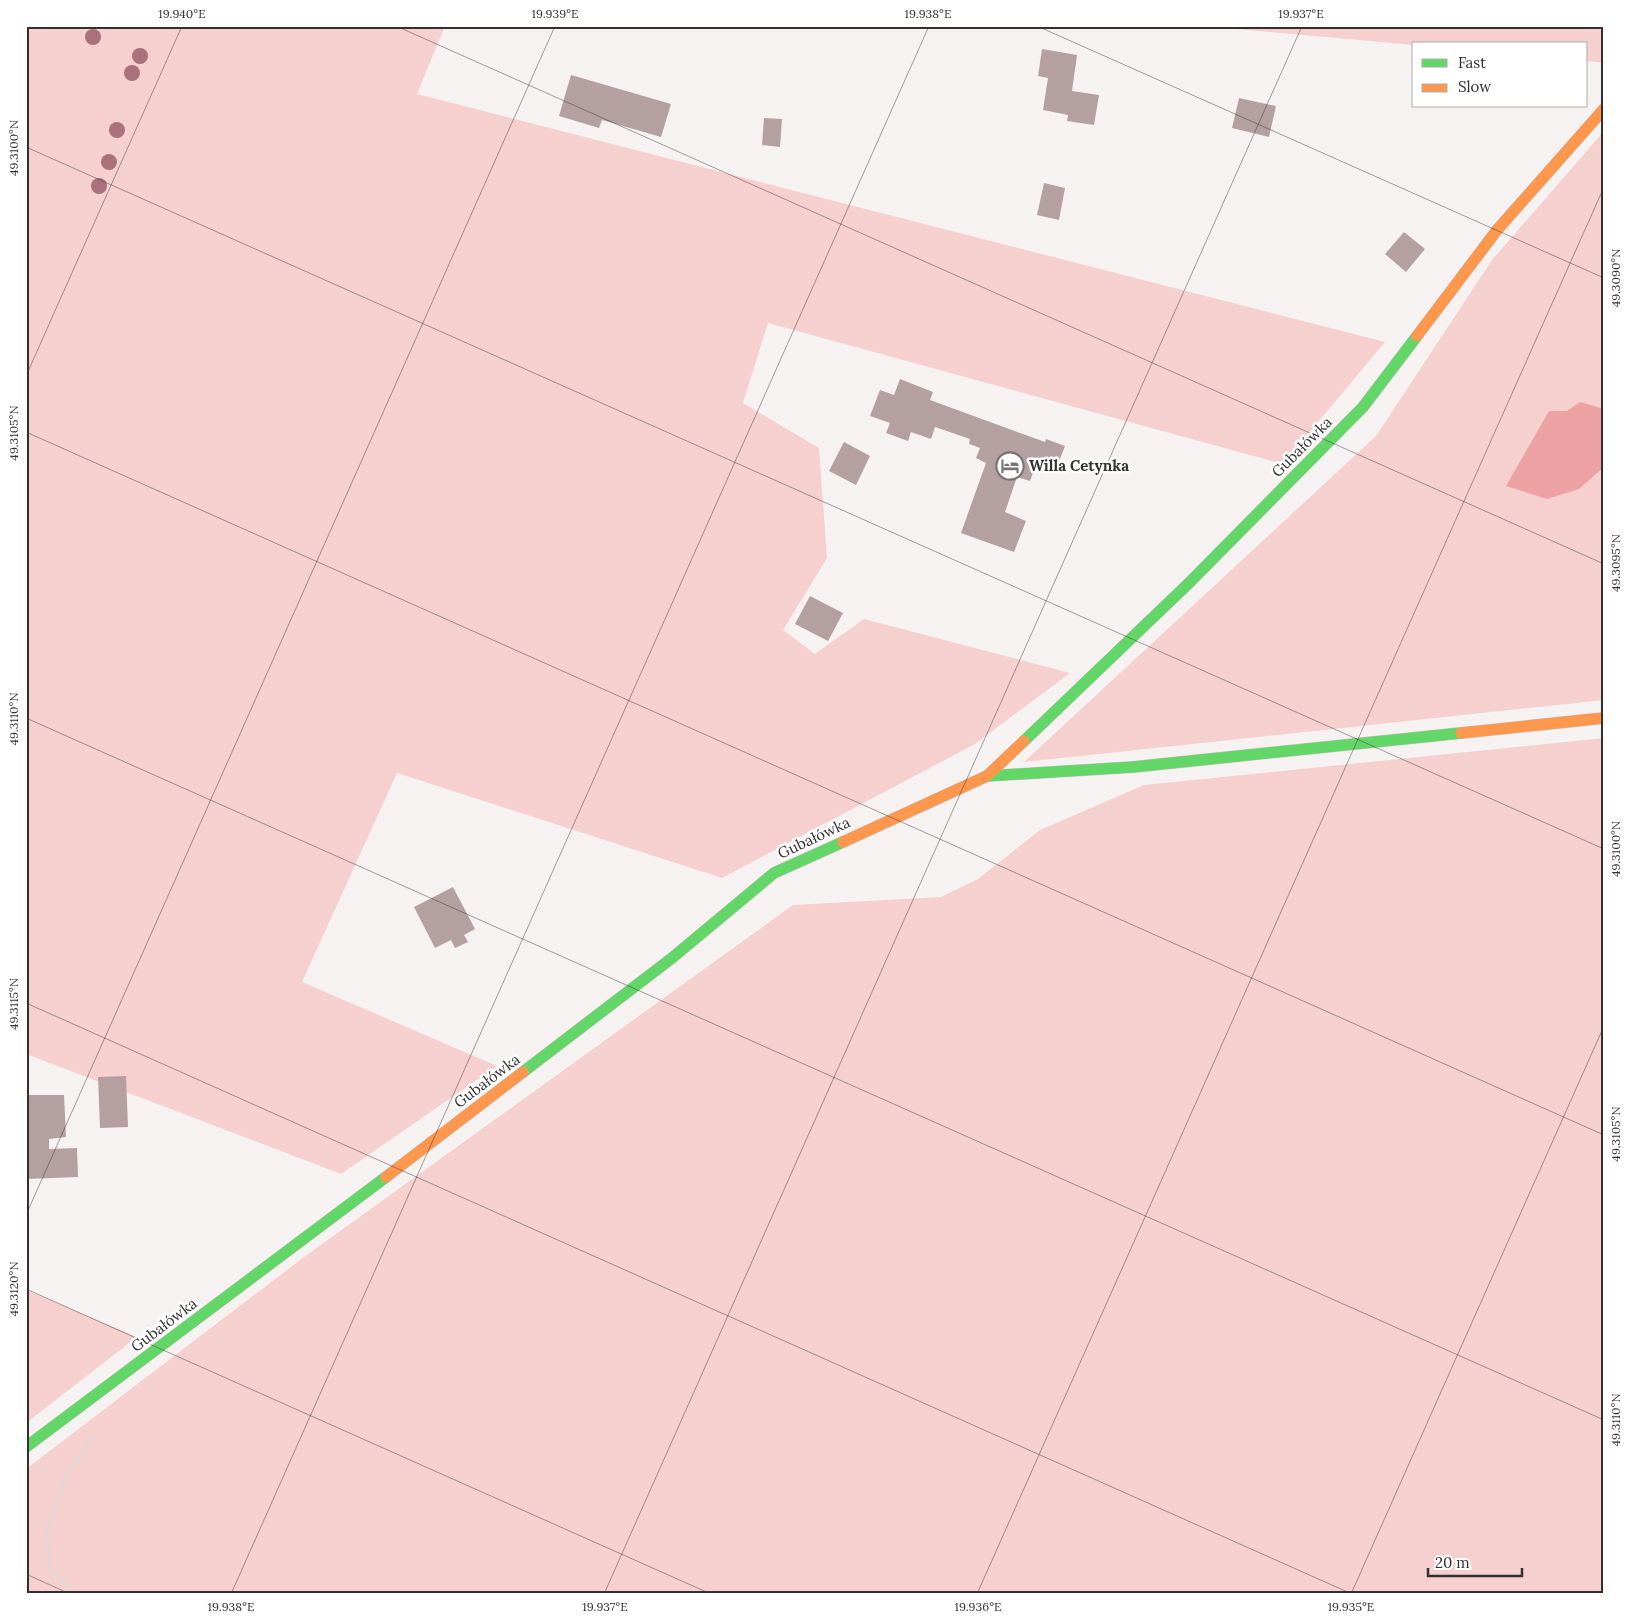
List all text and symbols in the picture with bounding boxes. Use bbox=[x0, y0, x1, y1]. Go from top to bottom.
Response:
text: 19.940°E bbox=[158, 6, 206, 21]
text: 19.939°E bbox=[532, 6, 578, 21]
text: 19.938°E bbox=[905, 6, 951, 21]
text: 19.937°E bbox=[1278, 6, 1324, 21]
legend bbox=[1412, 42, 1588, 108]
text: Fast bbox=[1458, 53, 1486, 72]
text: Slow bbox=[1458, 77, 1491, 96]
text: 49.3100°N bbox=[6, 120, 21, 176]
text: 49.3090°N bbox=[1608, 249, 1623, 307]
text: 49.3105°N bbox=[6, 405, 21, 461]
street label: Gubałówka bbox=[1267, 412, 1336, 481]
hotel icon: Willa Cetynka bbox=[995, 451, 1025, 481]
place label: Willa Cetynka bbox=[1029, 456, 1129, 475]
text: 49.3095°N bbox=[1608, 534, 1623, 592]
text: 49.3110°N bbox=[6, 692, 21, 746]
street label: Gubałówka bbox=[775, 812, 853, 863]
text: 49.3100°N bbox=[1608, 821, 1623, 877]
text: 49.3115°N bbox=[6, 978, 21, 1030]
street label: Gubałówka bbox=[450, 1049, 524, 1112]
text: 49.3105°N bbox=[1608, 1106, 1623, 1162]
text: 49.3120°N bbox=[6, 1261, 21, 1317]
street label: Gubałówka bbox=[127, 1293, 201, 1356]
text: 49.3110°N bbox=[1608, 1393, 1623, 1447]
scale bar bbox=[1428, 1545, 1521, 1577]
text: 20 m bbox=[1435, 1553, 1470, 1572]
text: 19.938°E bbox=[208, 1599, 254, 1614]
text: 19.937°E bbox=[582, 1599, 628, 1614]
text: 19.936°E bbox=[955, 1599, 1001, 1614]
text: 19.935°E bbox=[1328, 1599, 1374, 1614]

